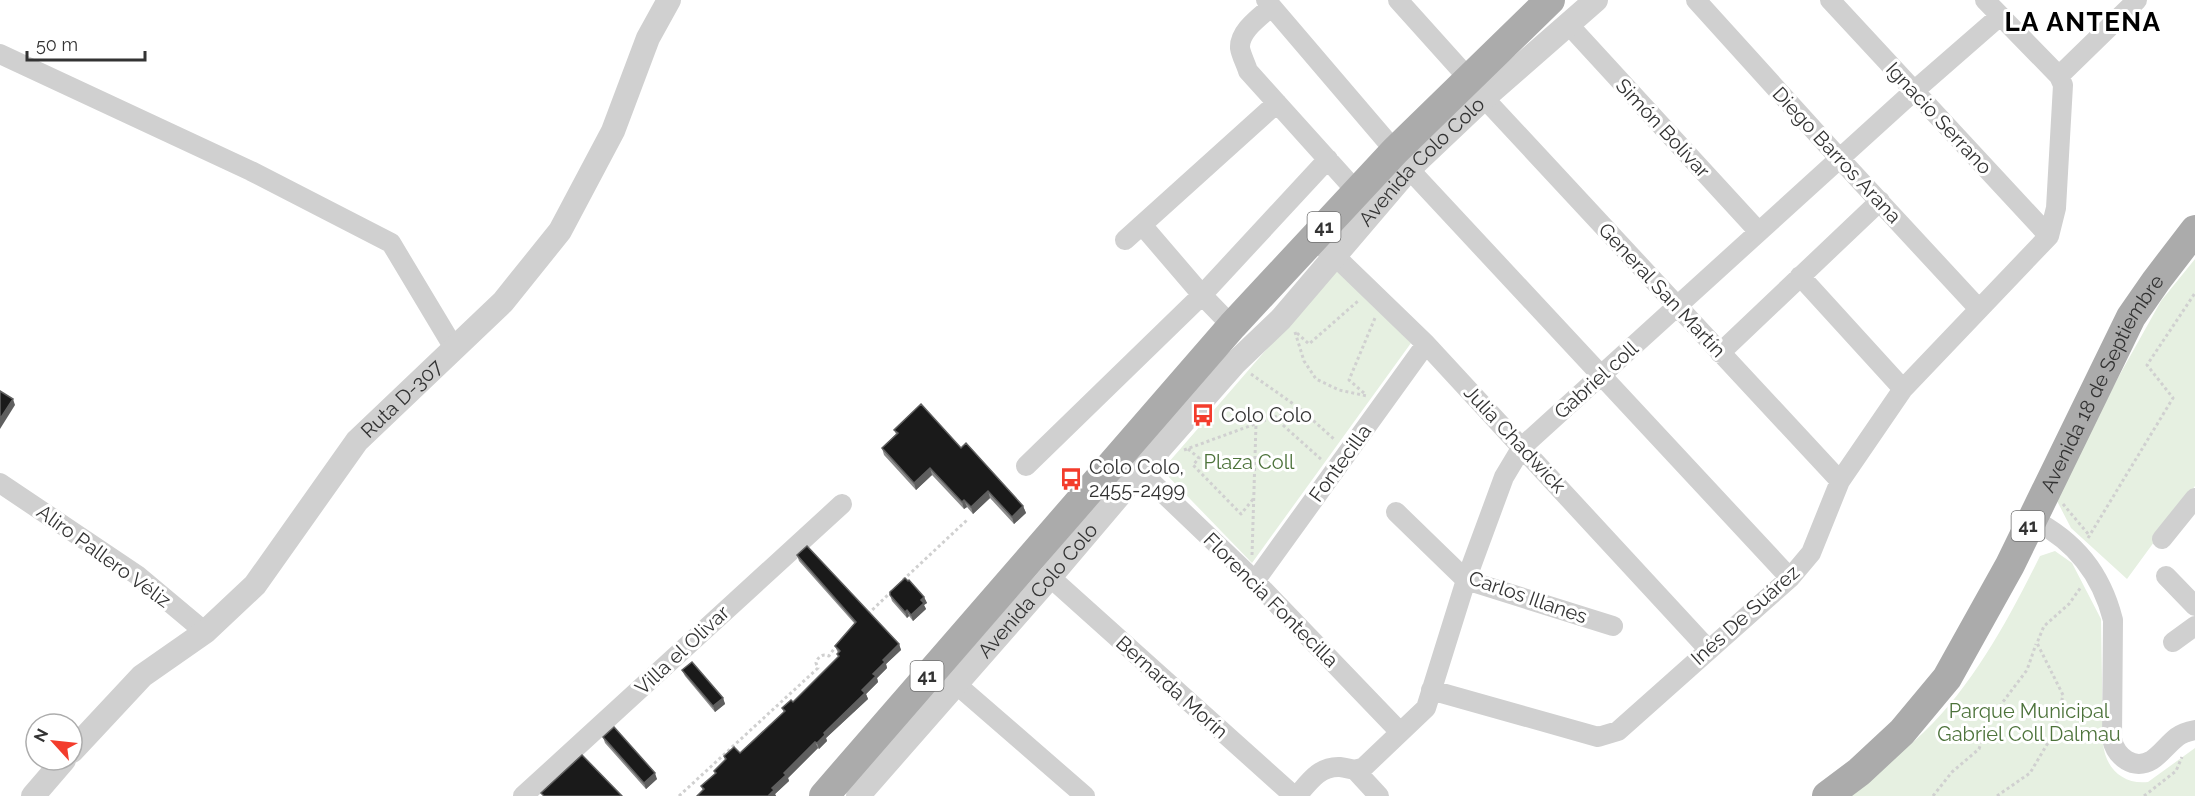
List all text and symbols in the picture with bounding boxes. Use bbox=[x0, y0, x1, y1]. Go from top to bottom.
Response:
district label: LA ANTENA bbox=[2004, 7, 2162, 37]
scale bar bbox=[27, 24, 146, 62]
text: 50 m bbox=[36, 34, 78, 55]
street label: Ignacio Serrano bbox=[1881, 57, 1997, 179]
street label: Simón Bolívar bbox=[1611, 73, 1715, 183]
street label: Diego Barros Arana bbox=[1768, 82, 1906, 228]
street label: Avenida Colo Colo bbox=[1354, 92, 1489, 231]
road number: 41 bbox=[1308, 212, 1340, 242]
street label: General San Martín bbox=[1593, 218, 1731, 362]
street label: Avenida 18 de Septiembre bbox=[2035, 270, 2169, 496]
street label: Gabriel coll bbox=[1549, 336, 1643, 424]
street label: Ruta D-307 bbox=[356, 354, 447, 443]
street label: Julia Chadwick bbox=[1459, 380, 1571, 498]
bus stop icon: Colo Colo bbox=[1190, 402, 1216, 428]
place label: Colo Colo bbox=[1221, 403, 1312, 427]
street label: Fontecilla bbox=[1304, 420, 1376, 506]
park label: Plaza Coll bbox=[1203, 450, 1295, 474]
place label: Colo Colo, 2455-2499 bbox=[1089, 455, 1185, 502]
bus stop icon: Colo Colo, 2455-2499 bbox=[1058, 466, 1084, 492]
street label: Aliro Pallero Véliz bbox=[32, 499, 176, 613]
road number: 41 bbox=[2012, 511, 2044, 541]
street label: Avenida Colo Colo bbox=[973, 518, 1103, 663]
street label: Florencia Fontecilla bbox=[1199, 528, 1343, 672]
street label: Inés De Suárez bbox=[1686, 560, 1804, 670]
street label: Carlos Illanes bbox=[1466, 566, 1590, 628]
street label: Villa el Olivar bbox=[630, 600, 734, 700]
street label: Bernarda Morín bbox=[1111, 631, 1233, 743]
road number: 41 bbox=[910, 661, 944, 691]
park label: Parque Municipal Gabriel Coll Dalmau bbox=[1937, 699, 2121, 746]
north arrow bbox=[24, 712, 84, 772]
text: N bbox=[30, 726, 52, 745]

